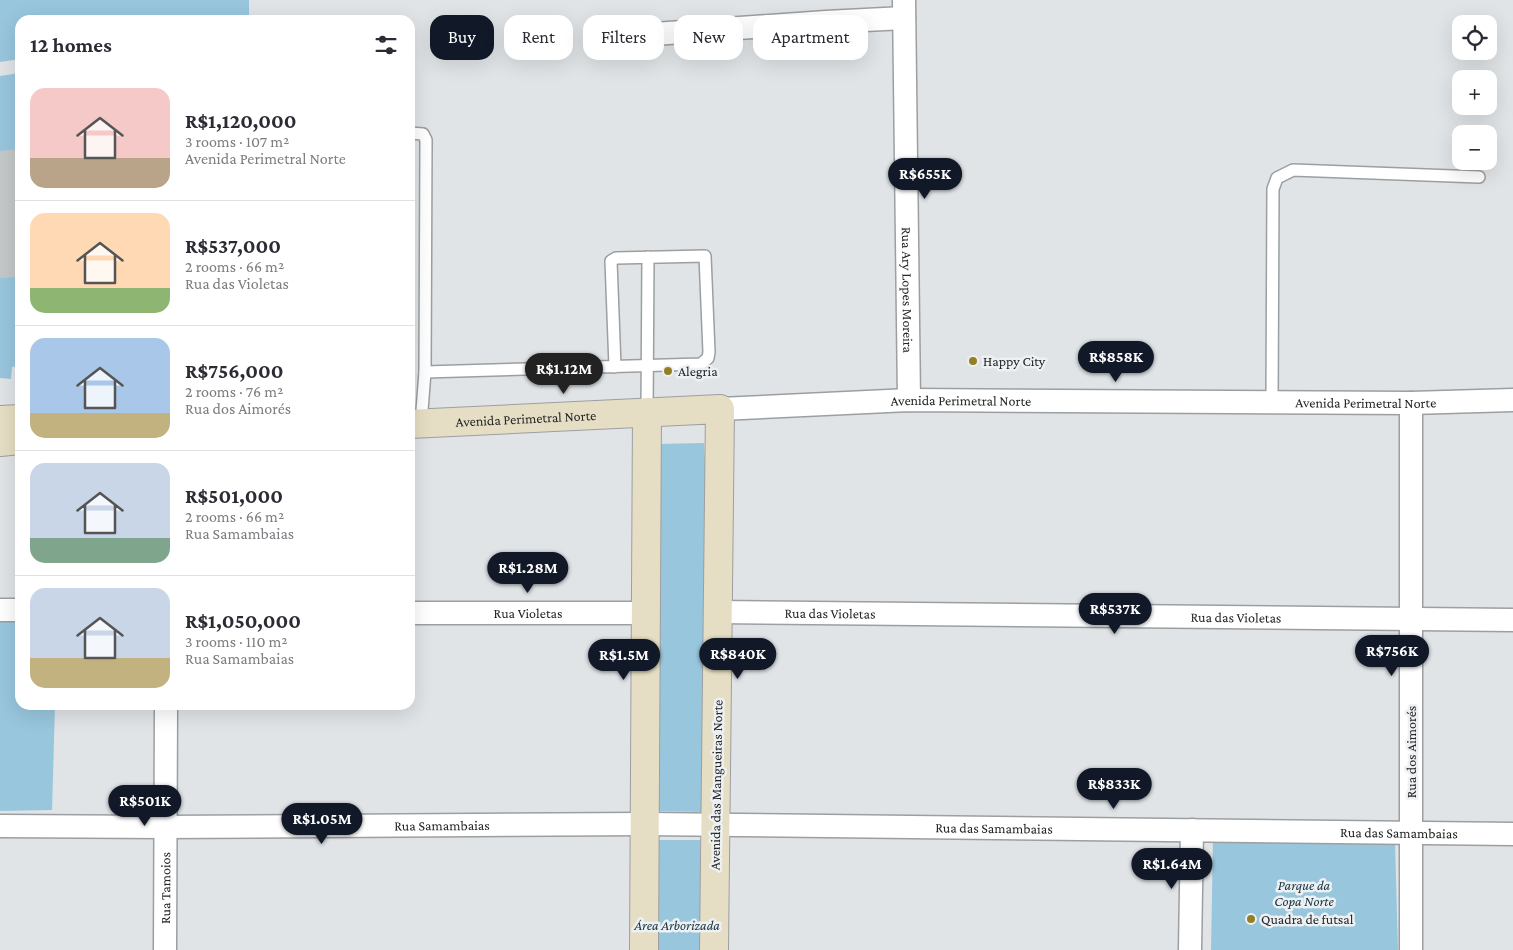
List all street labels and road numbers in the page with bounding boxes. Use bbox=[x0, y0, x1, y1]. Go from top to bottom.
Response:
street label: Rua Ary Lopes Moreira bbox=[899, 227, 916, 354]
street label: Avenida Perimetral Norte bbox=[890, 392, 1031, 409]
street label: Avenida Perimetral Norte bbox=[1295, 394, 1436, 411]
street label: Avenida Perimetral Norte bbox=[455, 407, 597, 430]
street label: Rua Violetas bbox=[494, 605, 562, 621]
street label: Rua das Violetas bbox=[784, 605, 876, 622]
street label: Rua das Violetas bbox=[1190, 609, 1282, 626]
street label: Avenida das Mangueiras Norte bbox=[707, 700, 725, 870]
street label: Rua dos Aimorés bbox=[1403, 706, 1419, 798]
street label: Rua Samambaias bbox=[394, 817, 490, 834]
street label: Rua das Samambaias bbox=[935, 819, 1053, 837]
street label: Rua das Samambaias bbox=[1340, 824, 1458, 841]
street label: Rua Tamoios bbox=[157, 852, 173, 924]

